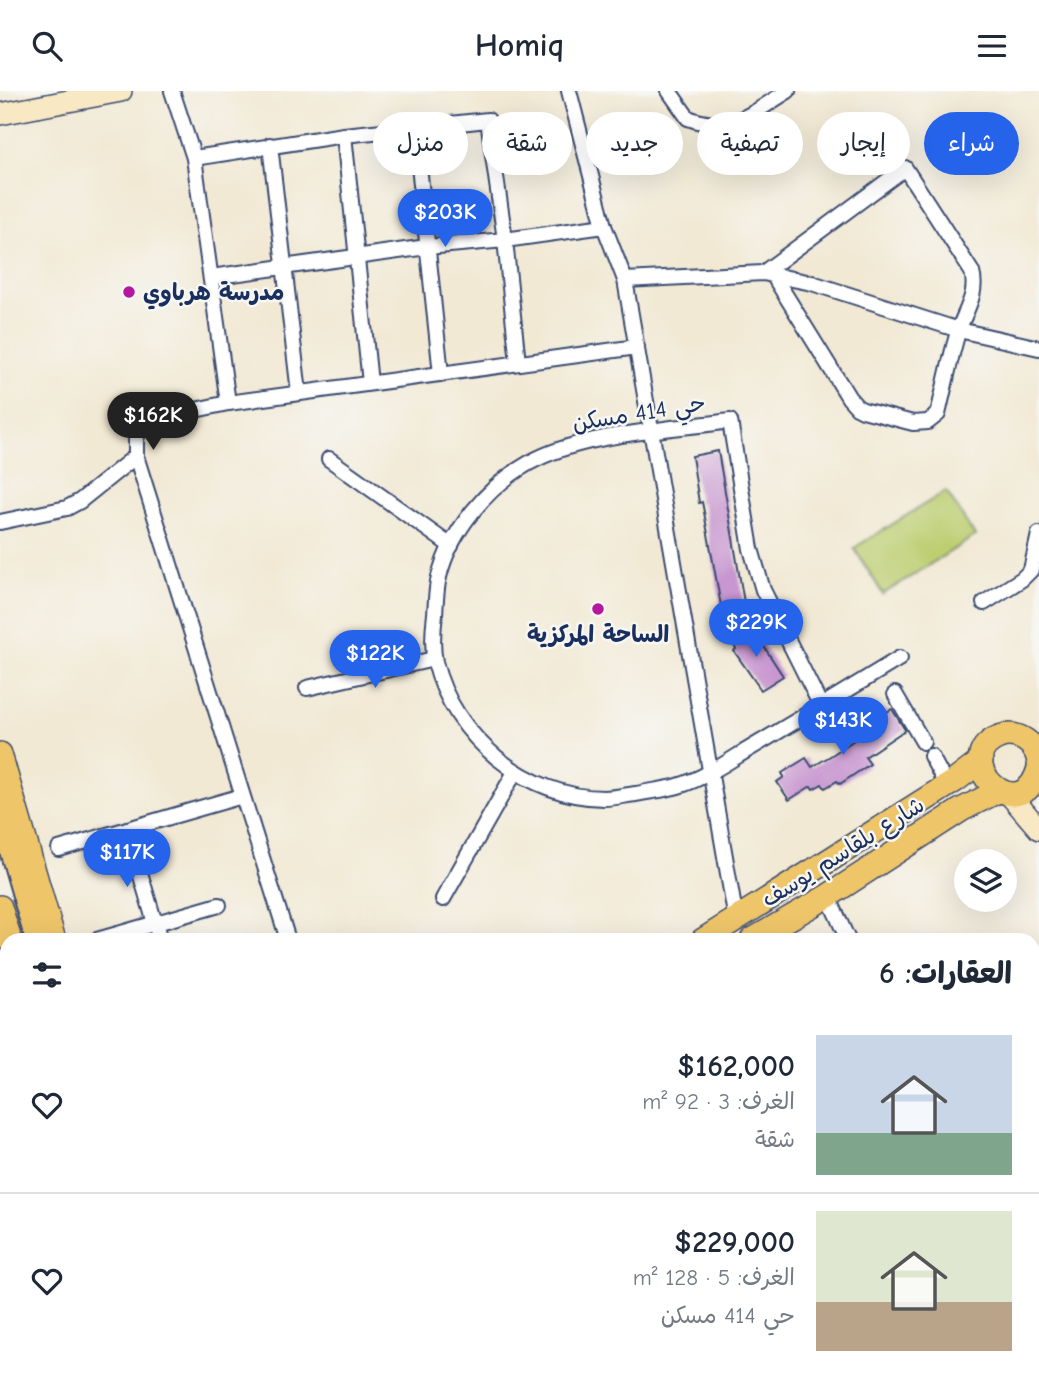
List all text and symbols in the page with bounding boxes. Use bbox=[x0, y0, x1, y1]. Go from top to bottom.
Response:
icon: search bbox=[28, 27, 66, 65]
text: Homiq bbox=[475, 27, 564, 64]
icon: menu bbox=[973, 27, 1011, 65]
chip: منزل bbox=[373, 112, 468, 175]
chip: شقة bbox=[482, 112, 572, 175]
chip: جديد bbox=[586, 112, 683, 175]
chip: تصفية bbox=[697, 112, 803, 175]
chip: إيجار bbox=[817, 112, 910, 175]
chip: شراء bbox=[924, 112, 1019, 175]
pin: $203K bbox=[396, 190, 494, 249]
text: $203K bbox=[414, 198, 476, 225]
place label: مدرسة هرباوي bbox=[143, 279, 284, 310]
marker: مدرسة هرباوي bbox=[121, 284, 137, 300]
street label: حي 414 مسكن bbox=[571, 389, 709, 444]
pin: $162K bbox=[104, 393, 202, 452]
text: $162K bbox=[123, 401, 183, 428]
pin: $229K bbox=[707, 599, 805, 659]
marker: الساحة المركزية bbox=[590, 601, 606, 617]
text: $229K bbox=[725, 608, 787, 635]
place label: الساحة المركزية bbox=[527, 621, 669, 648]
pin: $122K bbox=[326, 631, 424, 690]
text: $122K bbox=[346, 639, 404, 666]
pin: $143K bbox=[794, 697, 892, 757]
text: $143K bbox=[814, 706, 872, 733]
street label: شارع بلقاسم يوسف bbox=[757, 791, 931, 916]
pin: $117K bbox=[78, 829, 176, 889]
text: $117K bbox=[99, 838, 155, 865]
map controls bbox=[954, 849, 1017, 912]
button: layers bbox=[954, 849, 1017, 912]
icon: filters bbox=[28, 956, 66, 994]
text: العقارات: 6 bbox=[879, 956, 1012, 991]
text: $162,000 bbox=[677, 1049, 795, 1084]
icon: home bbox=[872, 1063, 956, 1147]
icon: heart bbox=[28, 1086, 66, 1124]
text: الغرف: 3 · 92 m² bbox=[642, 1088, 795, 1115]
text: شقة bbox=[755, 1126, 795, 1153]
text: $229,000 bbox=[674, 1225, 795, 1260]
icon: home bbox=[872, 1239, 956, 1323]
icon: heart bbox=[28, 1262, 66, 1300]
text: الغرف: 5 · 128 m² bbox=[633, 1264, 795, 1291]
text: حي 414 مسكن bbox=[661, 1302, 795, 1329]

